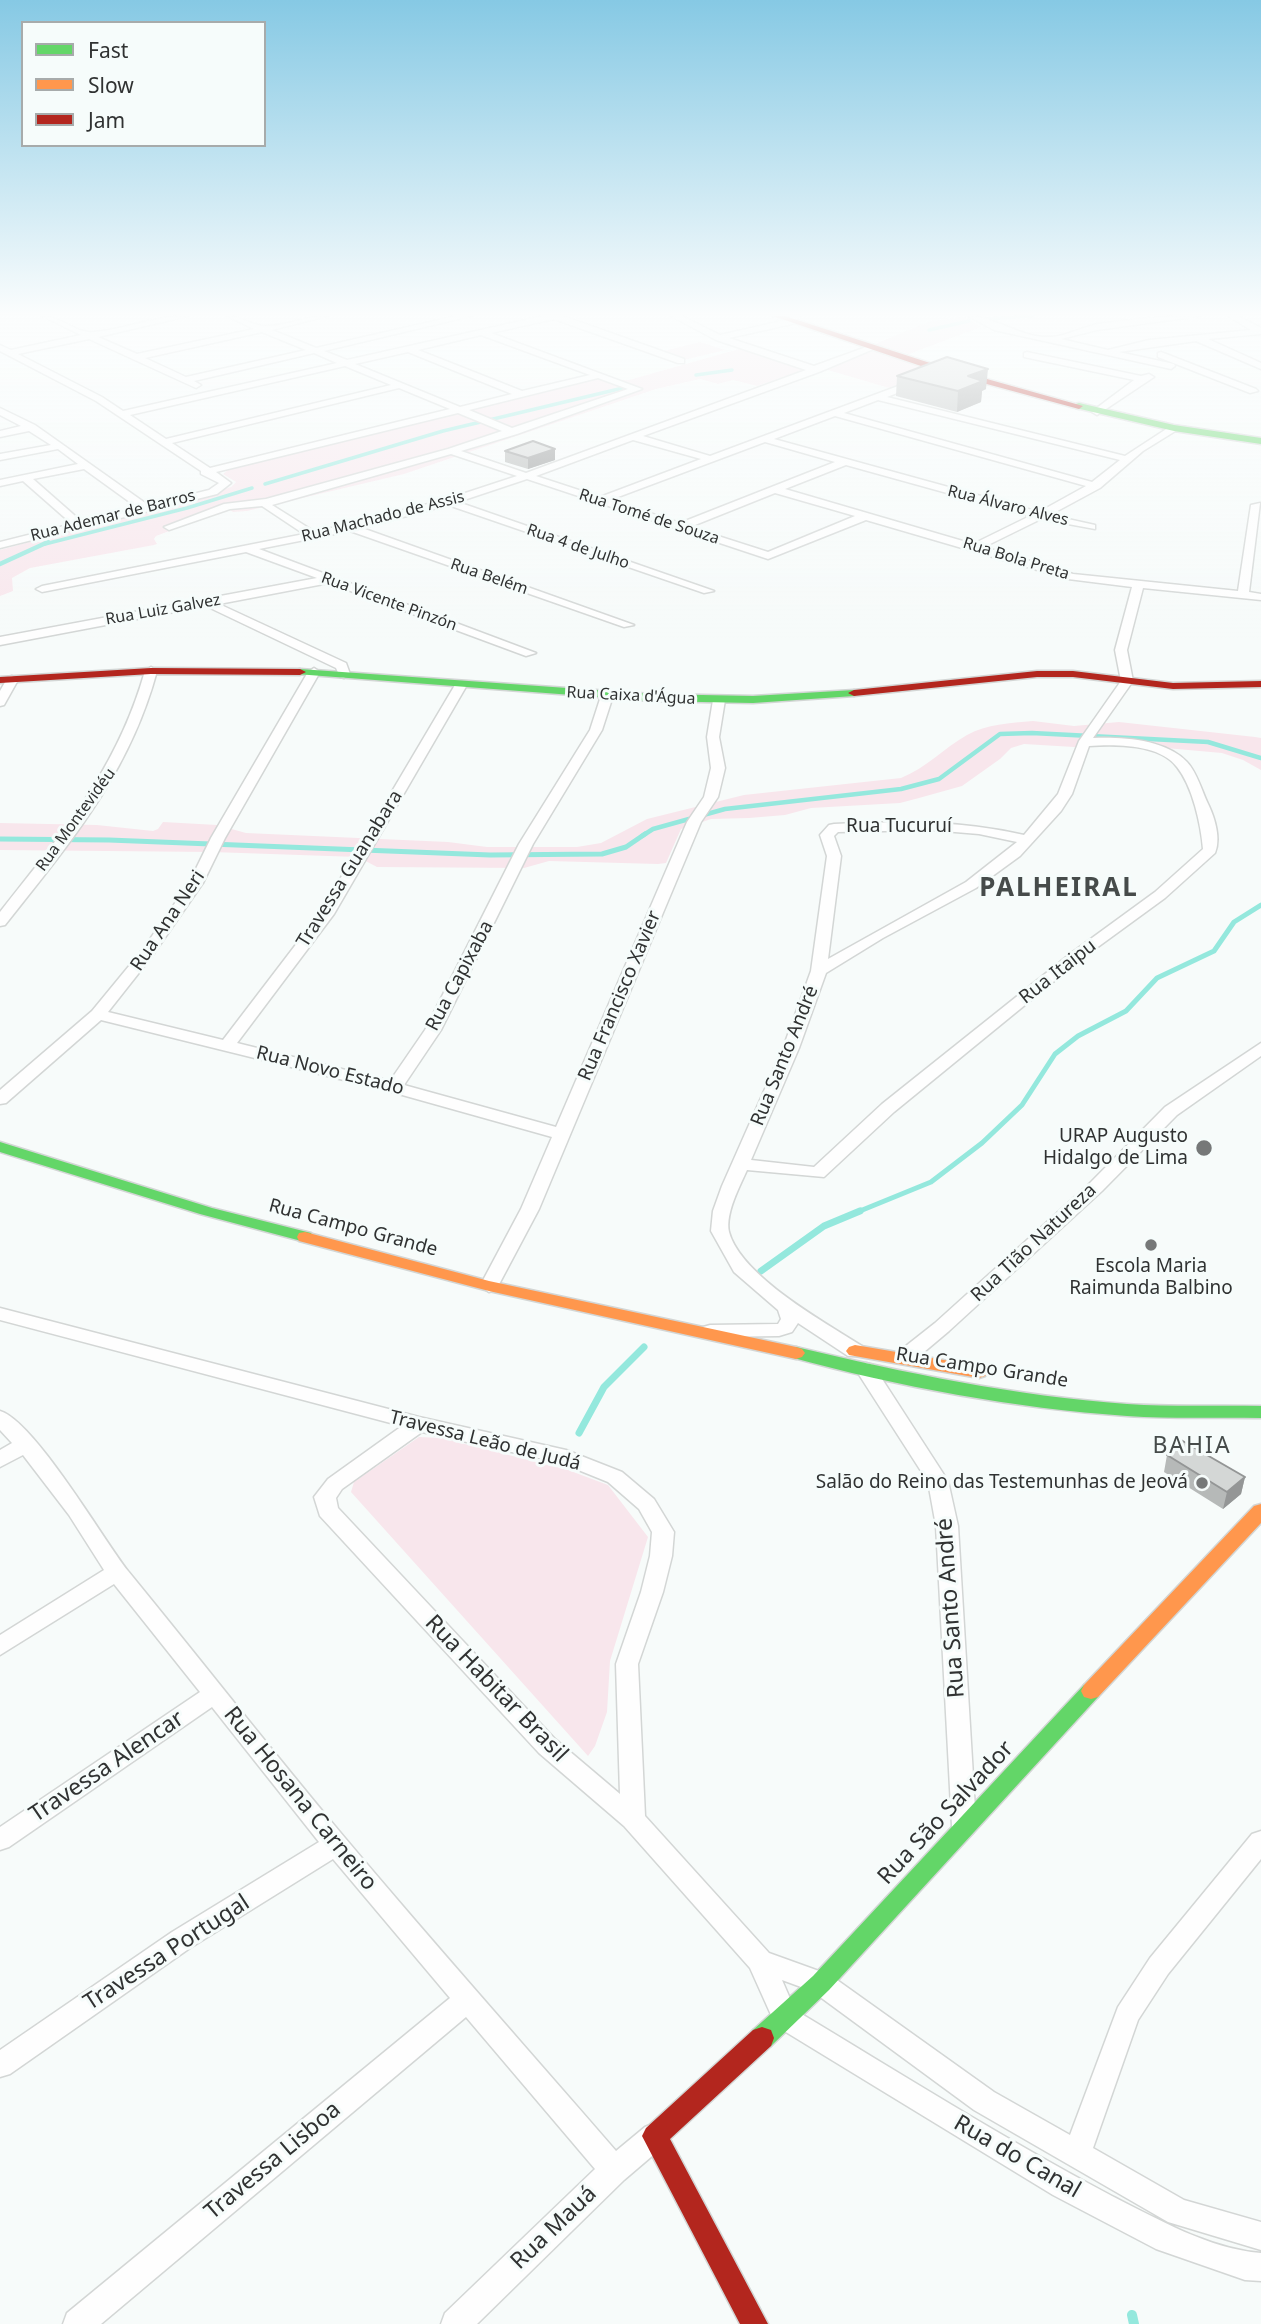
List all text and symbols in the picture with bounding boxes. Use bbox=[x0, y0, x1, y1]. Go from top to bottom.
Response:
legend bbox=[21, 21, 266, 147]
text: Fast bbox=[88, 36, 128, 64]
text: Slow bbox=[88, 71, 134, 99]
text: Jam bbox=[88, 106, 125, 134]
street label: Rua Álvaro Alves bbox=[946, 482, 1070, 530]
street label: Rua Tomé de Souza bbox=[576, 485, 722, 549]
street label: Rua Ademar de Barros bbox=[28, 486, 198, 546]
street label: Rua Machado de Assis bbox=[300, 487, 466, 547]
street label: Rua 4 de Julho bbox=[524, 520, 632, 574]
street label: Rua Bola Preta bbox=[961, 534, 1071, 584]
street label: Rua Belém bbox=[448, 555, 530, 599]
street label: Rua Vicente Pinzón bbox=[319, 569, 459, 635]
street label: Rua Luiz Galvez bbox=[104, 590, 222, 630]
street label: Rua Caixa d'Água bbox=[566, 683, 696, 709]
street label: Rua Montevidéu bbox=[32, 765, 120, 875]
street label: Travessa Guanabara bbox=[292, 786, 408, 952]
street label: Rua Tucuruí bbox=[846, 816, 952, 838]
street label: Rua Ana Neri bbox=[126, 866, 210, 976]
district label: PALHEIRAL bbox=[980, 873, 1138, 905]
street label: Rua Francisco Xavier bbox=[574, 908, 666, 1084]
street label: Rua Capixaba bbox=[421, 917, 499, 1035]
street label: Rua Itaipu bbox=[1015, 935, 1101, 1009]
street label: Rua Santo André bbox=[747, 983, 823, 1129]
street label: Rua Novo Estado bbox=[254, 1042, 406, 1100]
place label: URAP Augusto Hidalgo de Lima bbox=[1043, 1126, 1188, 1170]
marker: URAP Augusto Hidalgo de Lima bbox=[1194, 1138, 1214, 1158]
street label: Rua Tião Natureza bbox=[967, 1179, 1101, 1307]
street label: Rua Campo Grande bbox=[266, 1194, 440, 1262]
marker: Escola Maria Raimunda Balbino bbox=[1143, 1237, 1159, 1253]
place label: Escola Maria Raimunda Balbino bbox=[1069, 1256, 1233, 1300]
street label: Rua Campo Grande bbox=[894, 1343, 1070, 1393]
street label: Travessa Leão de Judá bbox=[387, 1406, 583, 1476]
district label: BAHIA bbox=[1153, 1432, 1231, 1460]
place label: Salão do Reino das Testemunhas de Jeová bbox=[816, 1472, 1188, 1494]
marker: Salão do Reino das Testemunhas de Jeová bbox=[1194, 1475, 1210, 1491]
street label: Rua Santo André bbox=[931, 1517, 971, 1699]
street label: Rua Habitar Brasil bbox=[419, 1610, 573, 1768]
street label: Rua Hosana Carneiro bbox=[217, 1702, 383, 1896]
street label: Travessa Alencar bbox=[24, 1705, 190, 1829]
street label: Rua São Salvador bbox=[872, 1735, 1020, 1891]
street label: Travessa Portugal bbox=[79, 1889, 255, 2017]
street label: Travessa Lisboa bbox=[199, 2096, 347, 2226]
street label: Rua do Canal bbox=[949, 2110, 1085, 2204]
street label: Rua Mauá bbox=[505, 2180, 603, 2276]

